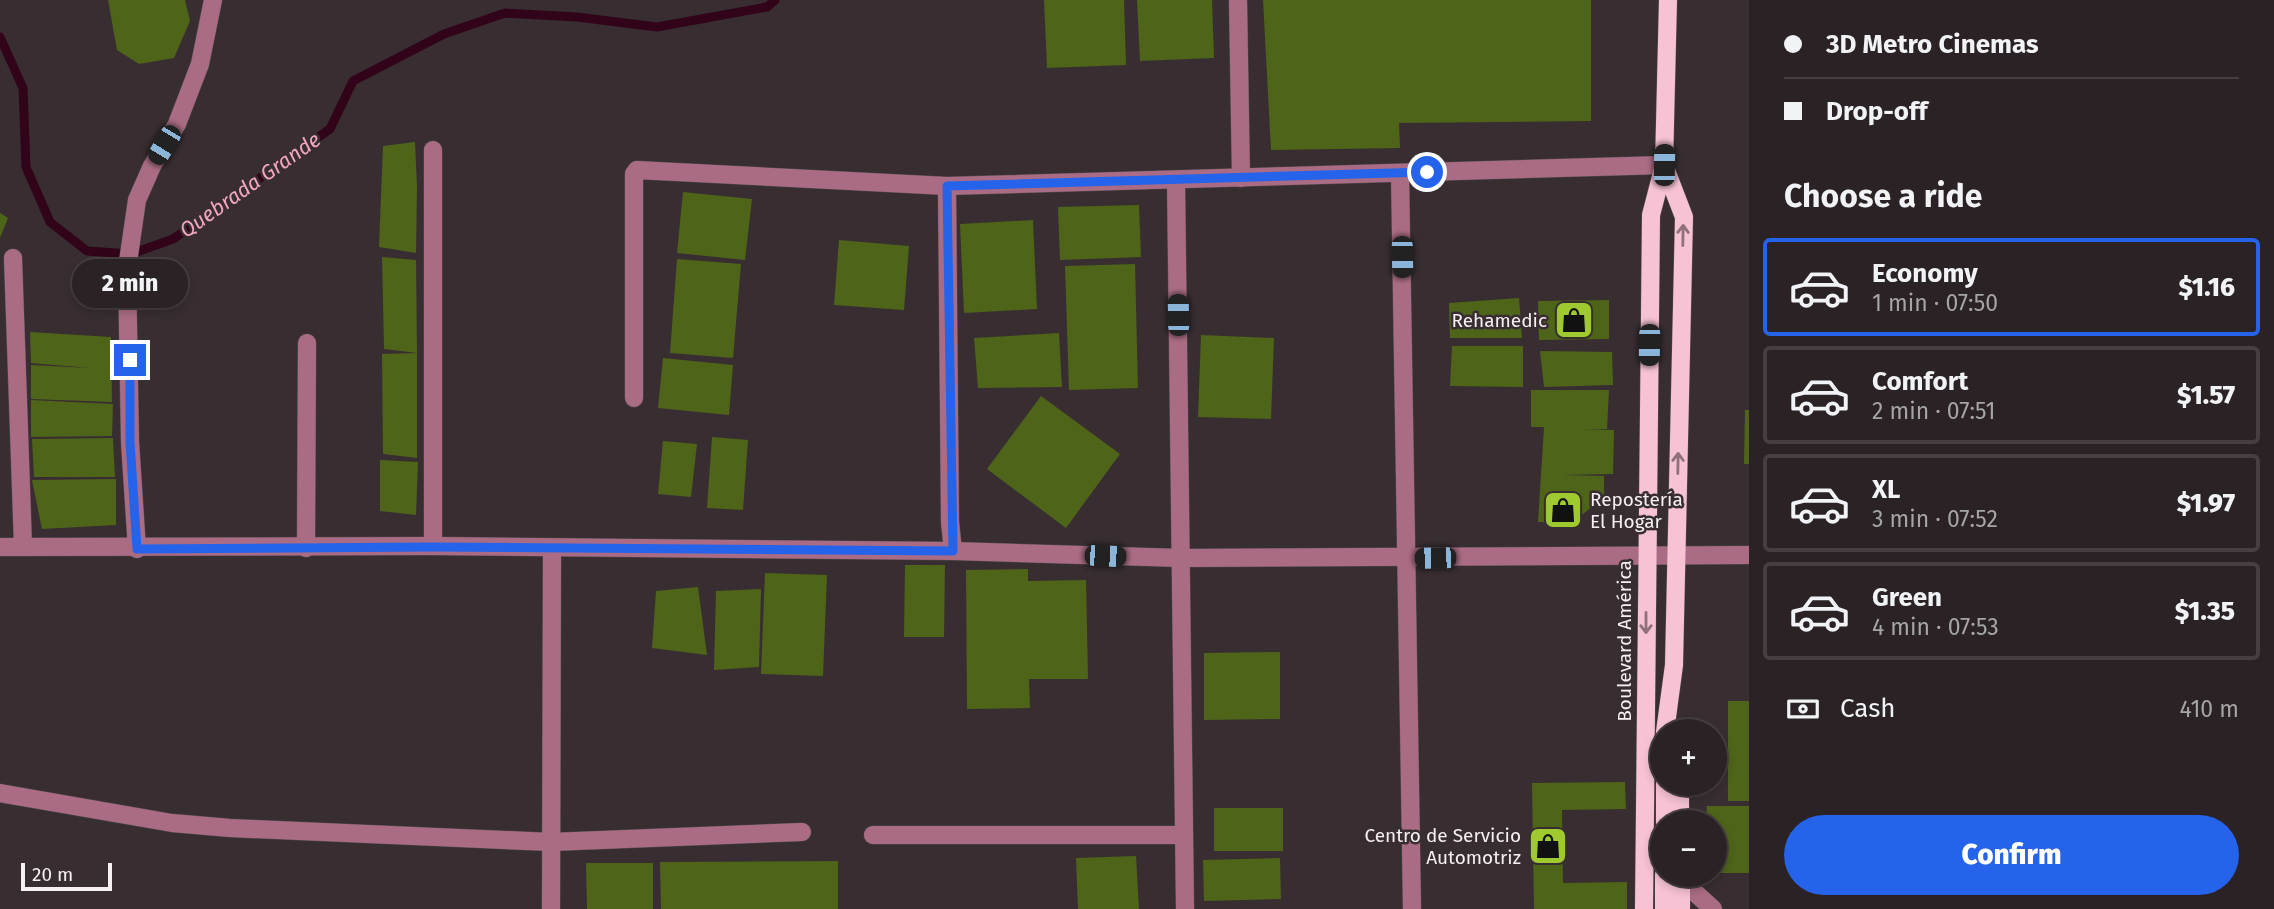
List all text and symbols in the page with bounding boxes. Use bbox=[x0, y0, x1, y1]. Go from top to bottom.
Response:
text: 3D Metro Cinemas bbox=[1826, 29, 2039, 60]
text: Drop-off bbox=[1826, 96, 1928, 127]
car bbox=[145, 122, 184, 168]
water label: Quebrada Grande bbox=[174, 127, 326, 243]
car bbox=[1654, 144, 1675, 186]
route start bbox=[1411, 156, 1443, 188]
text: Choose a ride bbox=[1784, 177, 1982, 215]
one-way arrow bbox=[1677, 224, 1690, 247]
car bbox=[1392, 236, 1413, 278]
icon: car bbox=[1788, 256, 1851, 319]
callout: 2 min bbox=[72, 258, 188, 308]
text: Economy bbox=[1872, 258, 1978, 289]
text: 2 min bbox=[102, 269, 158, 297]
text: $1.16 bbox=[2178, 272, 2235, 303]
text: 1 min · 07:50 bbox=[1872, 289, 1998, 317]
car bbox=[1168, 294, 1189, 336]
shop icon: Rehamedic bbox=[1553, 299, 1595, 341]
place label: Rehamedic bbox=[1452, 309, 1547, 332]
car bbox=[1639, 324, 1660, 366]
route end bbox=[114, 344, 146, 376]
icon: car bbox=[1788, 364, 1851, 427]
text: Comfort bbox=[1872, 366, 1968, 397]
text: $1.57 bbox=[2177, 380, 2235, 411]
text: 2 min · 07:51 bbox=[1872, 397, 1995, 425]
one-way arrow bbox=[1671, 452, 1684, 475]
icon: car bbox=[1788, 472, 1851, 535]
text: XL bbox=[1872, 474, 1900, 505]
place label: Repostería El Hogar bbox=[1590, 488, 1683, 533]
text: $1.97 bbox=[2177, 488, 2235, 519]
shop icon: Repostería El Hogar bbox=[1542, 489, 1584, 531]
text: 3 min · 07:52 bbox=[1872, 505, 1998, 533]
car bbox=[1084, 545, 1127, 567]
car bbox=[1414, 547, 1457, 569]
street label: Boulevard América bbox=[1613, 560, 1636, 722]
icon: car bbox=[1788, 580, 1851, 643]
text: Green bbox=[1872, 582, 1942, 613]
text: $1.35 bbox=[2175, 596, 2235, 627]
one-way arrow bbox=[1639, 611, 1652, 634]
text: 4 min · 07:53 bbox=[1872, 613, 1999, 641]
icon: cash bbox=[1784, 690, 1822, 728]
text: Cash bbox=[1840, 693, 1896, 724]
text: 410 m bbox=[2179, 695, 2239, 723]
map controls bbox=[1650, 719, 1727, 887]
button: + bbox=[1650, 719, 1727, 796]
button: − bbox=[1650, 810, 1727, 887]
button: Confirm bbox=[1784, 815, 2239, 895]
place label: Centro de Servicio Automotriz bbox=[1364, 824, 1521, 869]
shop icon: Centro de Servicio Automotriz bbox=[1527, 825, 1569, 867]
scale bar bbox=[21, 860, 112, 892]
text: 20 m bbox=[32, 863, 73, 886]

